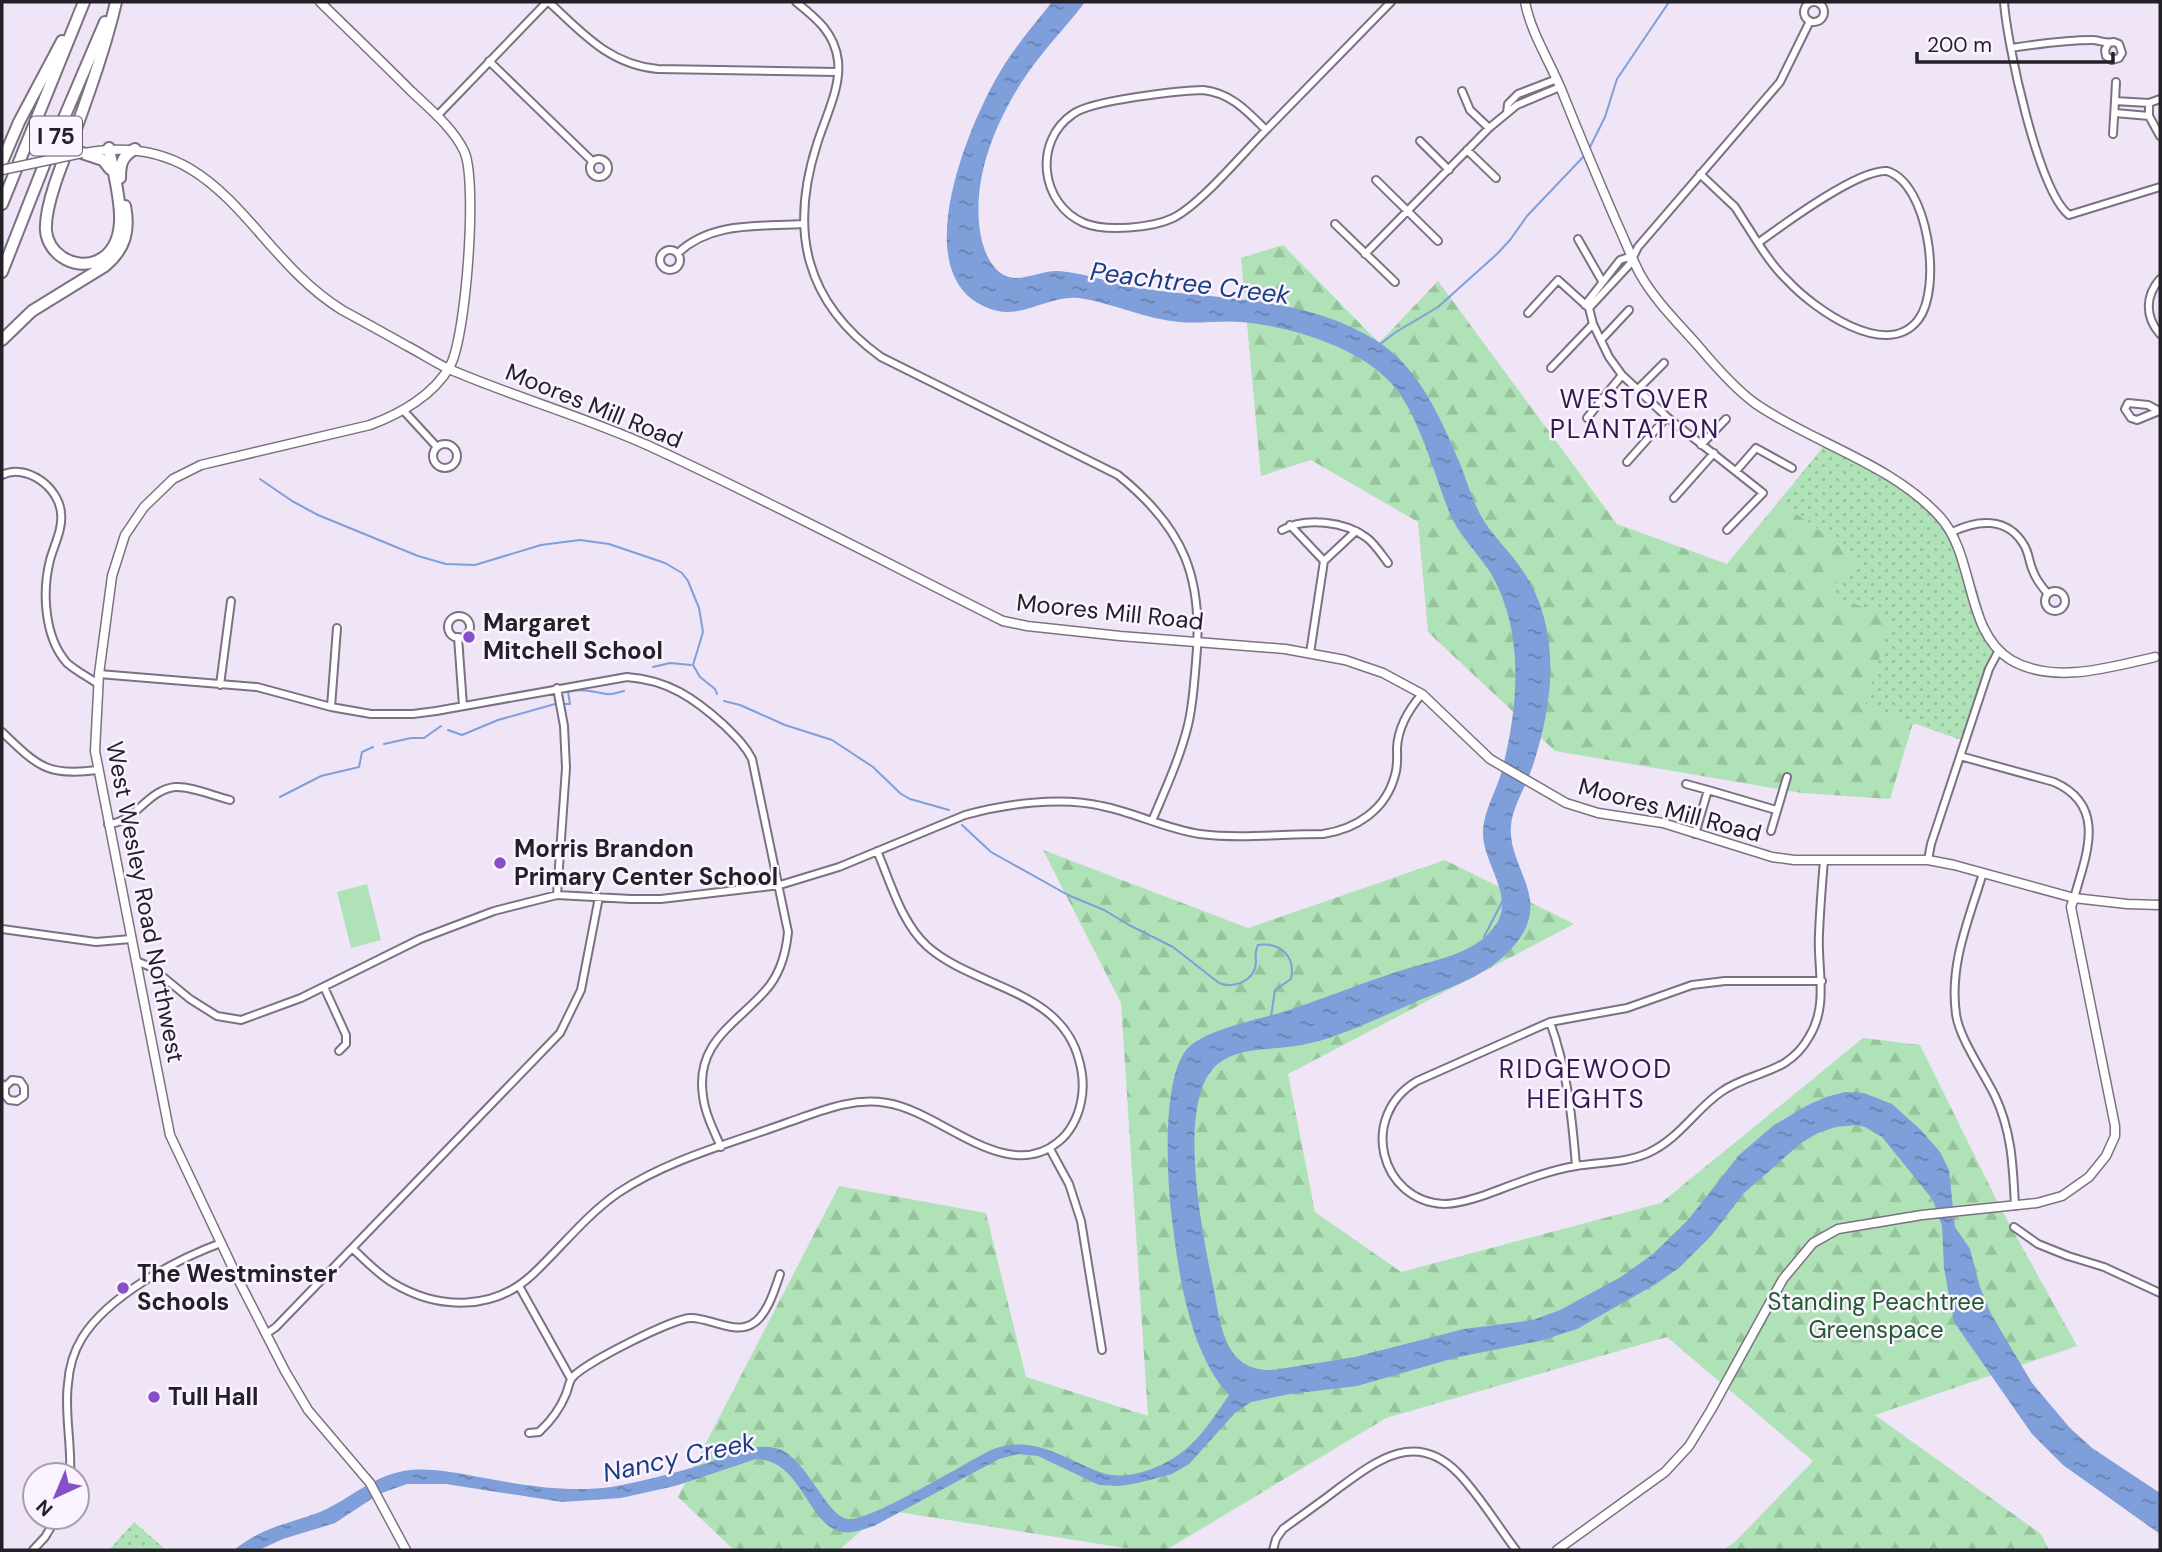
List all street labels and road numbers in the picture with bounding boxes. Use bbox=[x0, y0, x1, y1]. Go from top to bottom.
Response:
road number: I 75 bbox=[30, 116, 82, 155]
street label: Moores Mill Road bbox=[501, 356, 687, 455]
street label: Moores Mill Road bbox=[1015, 586, 1205, 637]
street label: West Wesley Road Northwest bbox=[99, 739, 192, 1065]
street label: Moores Mill Road bbox=[1575, 770, 1765, 849]

